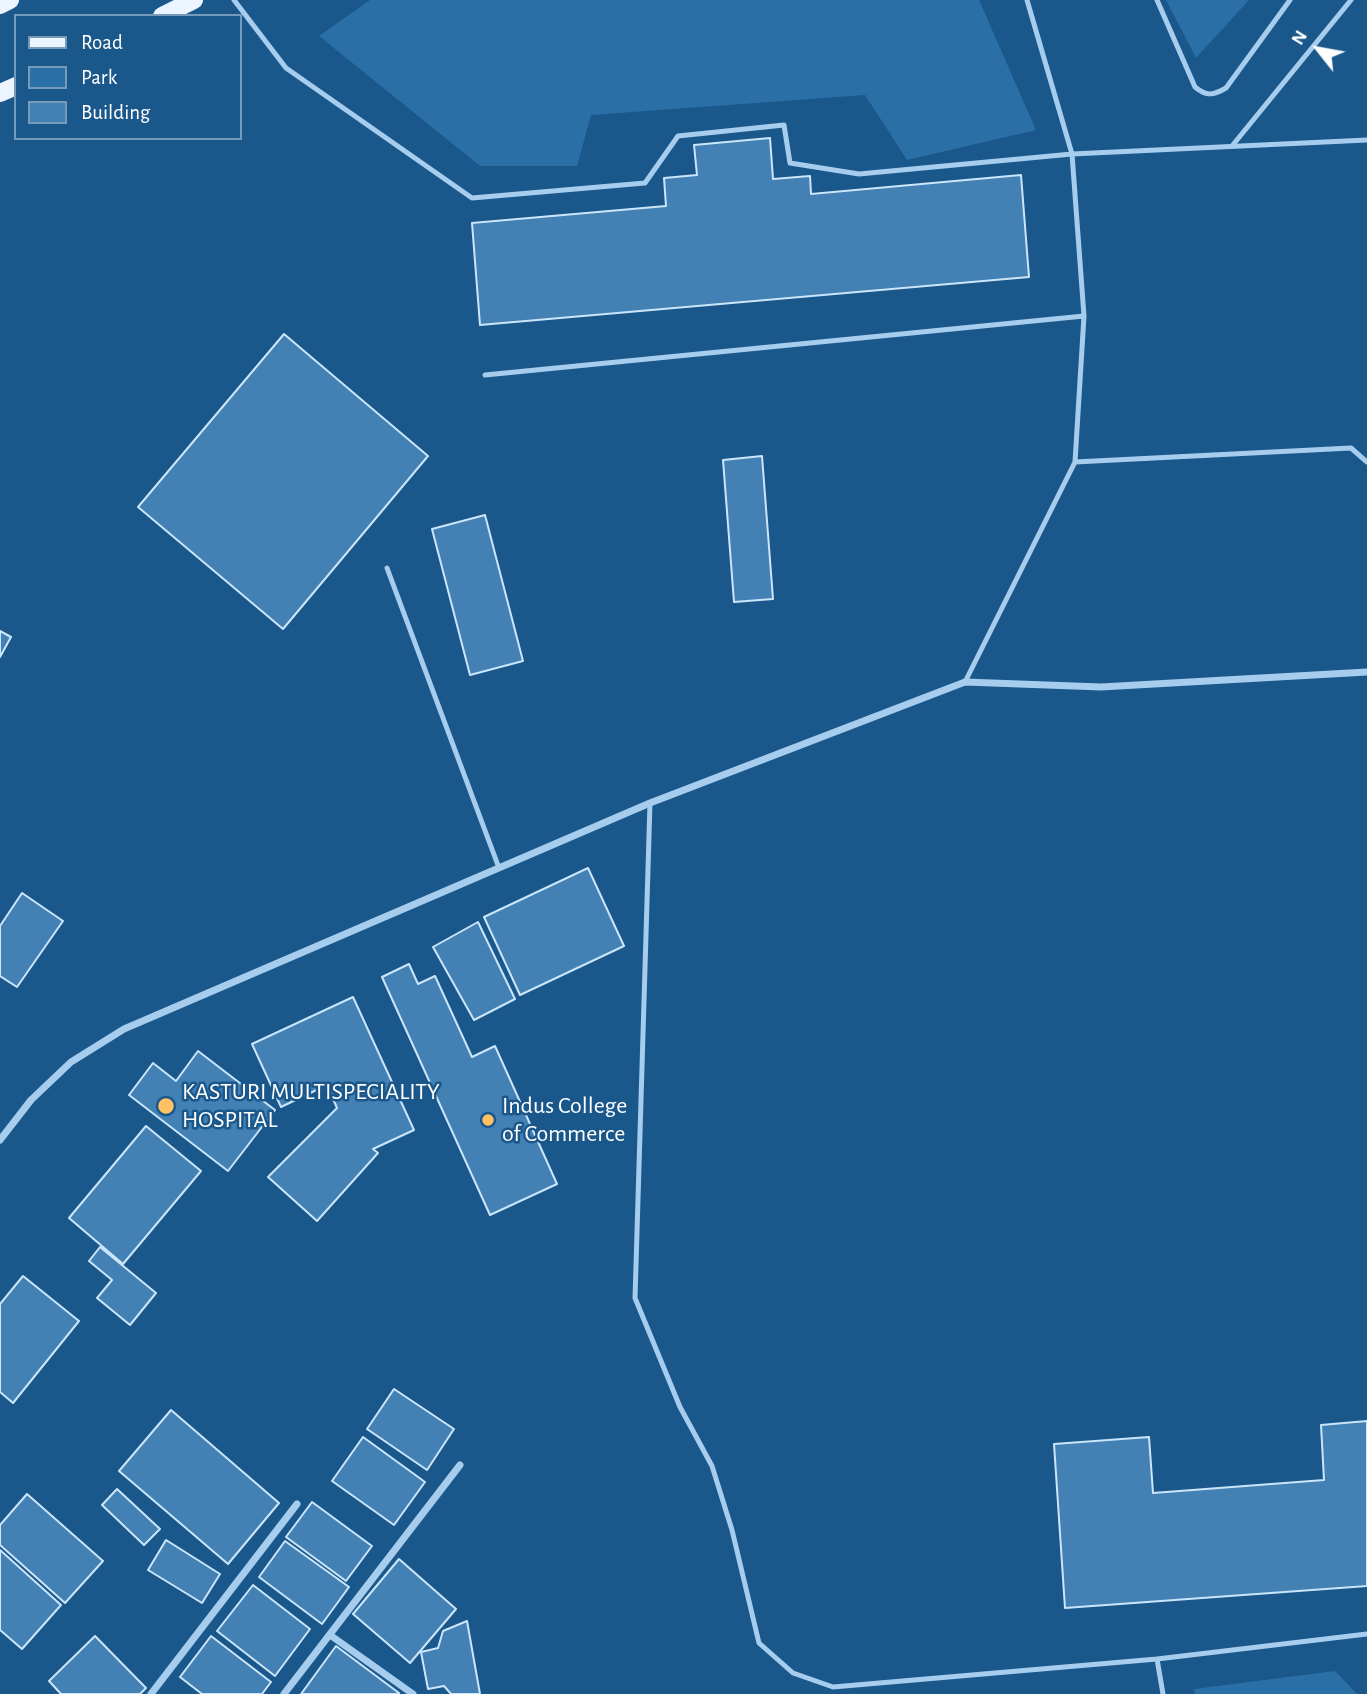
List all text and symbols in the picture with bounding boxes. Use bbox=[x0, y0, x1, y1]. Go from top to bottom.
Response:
legend bbox=[14, 14, 242, 140]
north arrow bbox=[1283, 14, 1353, 84]
text: N bbox=[1288, 27, 1311, 48]
text: Road bbox=[81, 32, 123, 53]
text: Park bbox=[81, 67, 117, 88]
text: Building bbox=[81, 102, 150, 123]
place label: KASTURI MULTISPECIALITY HOSPITAL bbox=[182, 1078, 440, 1134]
place label: Indus College of Commerce bbox=[502, 1092, 627, 1148]
marker: KASTURI MULTISPECIALITY HOSPITAL bbox=[156, 1096, 176, 1116]
marker: Indus College of Commerce bbox=[480, 1112, 496, 1128]

